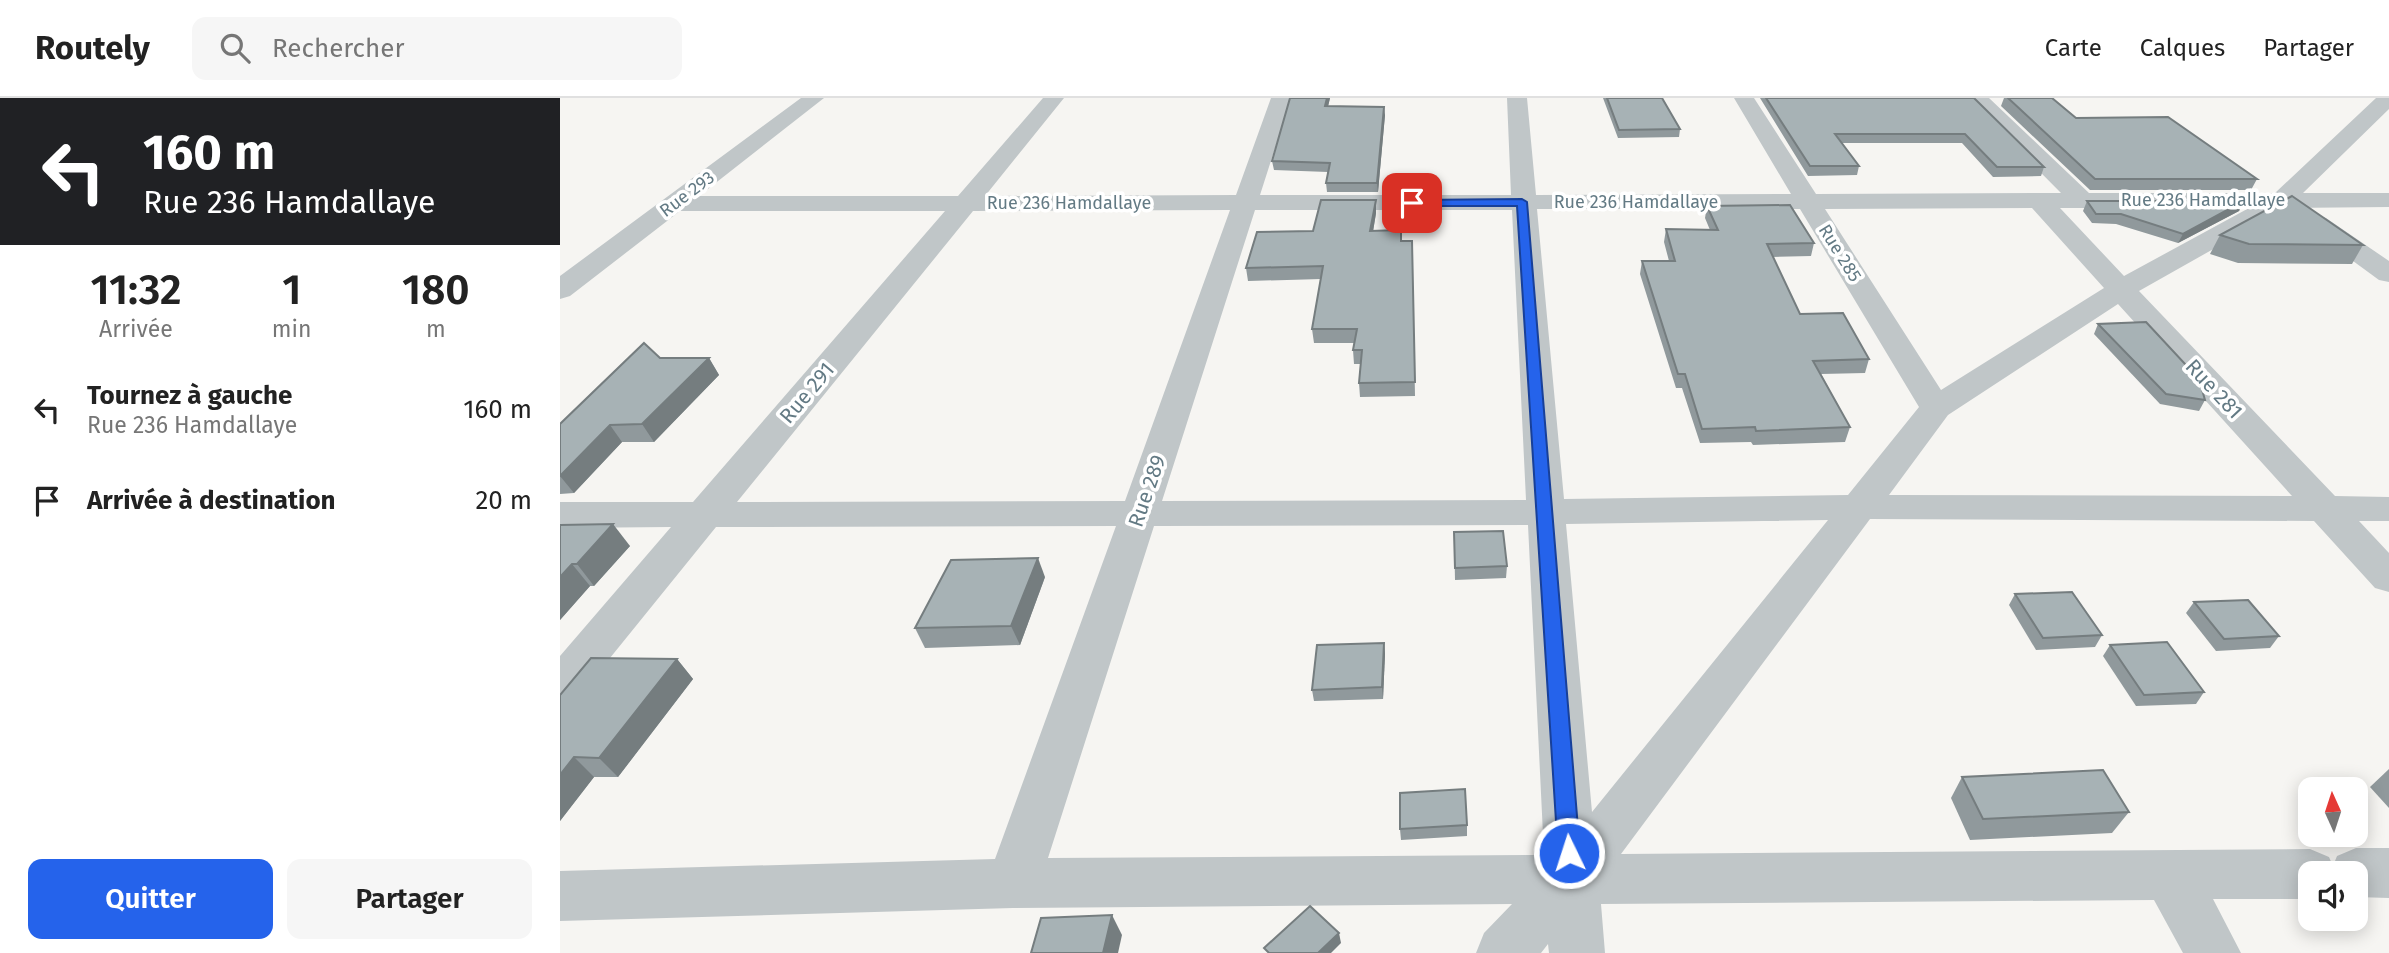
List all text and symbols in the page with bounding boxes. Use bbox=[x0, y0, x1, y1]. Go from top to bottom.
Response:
search box bbox=[192, 17, 682, 80]
text: Routely bbox=[35, 28, 150, 68]
icon: search bbox=[216, 29, 254, 67]
text: Rechercher bbox=[272, 33, 404, 64]
text: Carte bbox=[2045, 34, 2102, 62]
text: Calques bbox=[2140, 34, 2225, 62]
text: Partager bbox=[2263, 34, 2354, 62]
text: 160 m bbox=[143, 123, 275, 182]
icon: left bbox=[28, 126, 119, 217]
street label: Rue 293 bbox=[655, 166, 719, 222]
pin bbox=[1382, 173, 1442, 233]
text: Rue 236 Hamdallaye bbox=[143, 183, 435, 221]
icon: arrive bbox=[1393, 184, 1431, 222]
street label: Rue 236 Hamdallaye bbox=[2121, 189, 2285, 211]
street label: Rue 236 Hamdallaye bbox=[1554, 191, 1718, 213]
street label: Rue 236 Hamdallaye bbox=[987, 192, 1151, 214]
street label: Rue 285 bbox=[1814, 220, 1866, 286]
text: 11:32 bbox=[90, 265, 181, 315]
text: 1 bbox=[282, 265, 301, 315]
text: 180 bbox=[402, 265, 470, 315]
text: Arrivée bbox=[99, 315, 173, 343]
text: min bbox=[272, 315, 312, 343]
text: m bbox=[426, 315, 446, 343]
street label: Rue 281 bbox=[2180, 354, 2248, 424]
street label: Rue 291 bbox=[774, 357, 840, 429]
text: Tournez à gauche bbox=[87, 380, 292, 411]
icon: left bbox=[28, 391, 66, 429]
text: 160 m bbox=[463, 394, 532, 425]
text: Rue 236 Hamdallaye bbox=[87, 411, 297, 439]
street label: Rue 289 bbox=[1123, 452, 1171, 530]
icon: arrive bbox=[28, 482, 66, 520]
text: Arrivée à destination bbox=[87, 485, 336, 516]
text: 20 m bbox=[475, 485, 532, 516]
north arrow bbox=[2298, 777, 2368, 847]
map controls bbox=[2298, 777, 2368, 931]
position arrow bbox=[1532, 816, 1606, 890]
button: Quitter bbox=[28, 859, 273, 939]
button: Partager bbox=[287, 859, 532, 939]
button: sound bbox=[2298, 861, 2368, 931]

